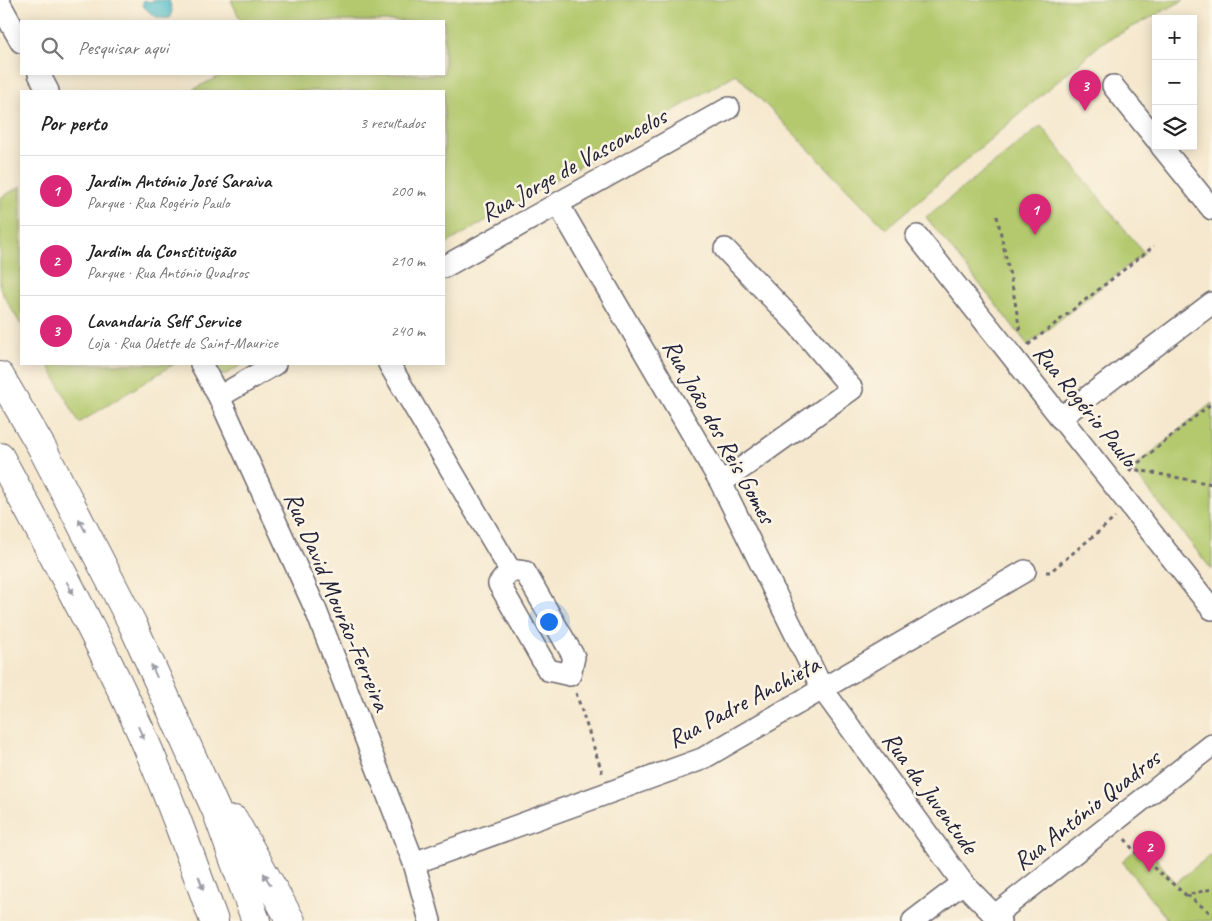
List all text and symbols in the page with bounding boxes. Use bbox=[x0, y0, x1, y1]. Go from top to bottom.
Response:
map controls bbox=[1152, 15, 1197, 150]
button: + bbox=[1152, 15, 1197, 60]
search box bbox=[20, 20, 445, 75]
icon: search bbox=[38, 34, 66, 62]
text: Pesquisar aqui bbox=[78, 36, 168, 60]
button: − bbox=[1152, 60, 1197, 105]
pin: 3 bbox=[1069, 70, 1101, 111]
street label: Rua Jorge de Vasconcelos bbox=[475, 99, 674, 229]
button: layers bbox=[1152, 105, 1197, 150]
text: Por perto bbox=[40, 110, 107, 136]
text: 3 resultados bbox=[360, 113, 425, 133]
text: Jardim António José Saraiva bbox=[87, 169, 271, 193]
text: 1 bbox=[52, 181, 60, 201]
text: 200 m bbox=[391, 181, 425, 201]
text: Parque · Rua Rogério Paulo bbox=[87, 193, 229, 213]
pin: 1 bbox=[1019, 194, 1051, 235]
text: Jardim da Constituição bbox=[87, 239, 235, 263]
text: 2 bbox=[52, 251, 60, 271]
text: 210 m bbox=[391, 251, 425, 271]
text: Parque · Rua António Quadros bbox=[87, 263, 249, 283]
text: Lavandaria Self Service bbox=[87, 309, 240, 333]
text: 3 bbox=[52, 321, 60, 341]
text: 240 m bbox=[391, 321, 425, 341]
text: Loja · Rua Odette de Saint-Maurice bbox=[87, 333, 278, 353]
street label: Rua João dos Reis Gomes bbox=[655, 334, 784, 531]
street label: Rua Rogério Paulo bbox=[1026, 338, 1146, 476]
street label: Rua David Mourão-Ferreira bbox=[277, 487, 398, 718]
one-way arrow bbox=[78, 518, 86, 532]
one-way arrow bbox=[65, 581, 74, 595]
your location bbox=[536, 609, 562, 635]
street label: Rua Padre Anchieta bbox=[662, 647, 827, 755]
one-way arrow bbox=[149, 664, 157, 678]
street label: Rua da Juventude bbox=[875, 725, 986, 862]
one-way arrow bbox=[137, 726, 145, 740]
street label: Rua António Quadros bbox=[1006, 741, 1169, 877]
pin: 2 bbox=[1133, 831, 1165, 872]
one-way arrow bbox=[263, 871, 271, 886]
one-way arrow bbox=[198, 876, 205, 891]

